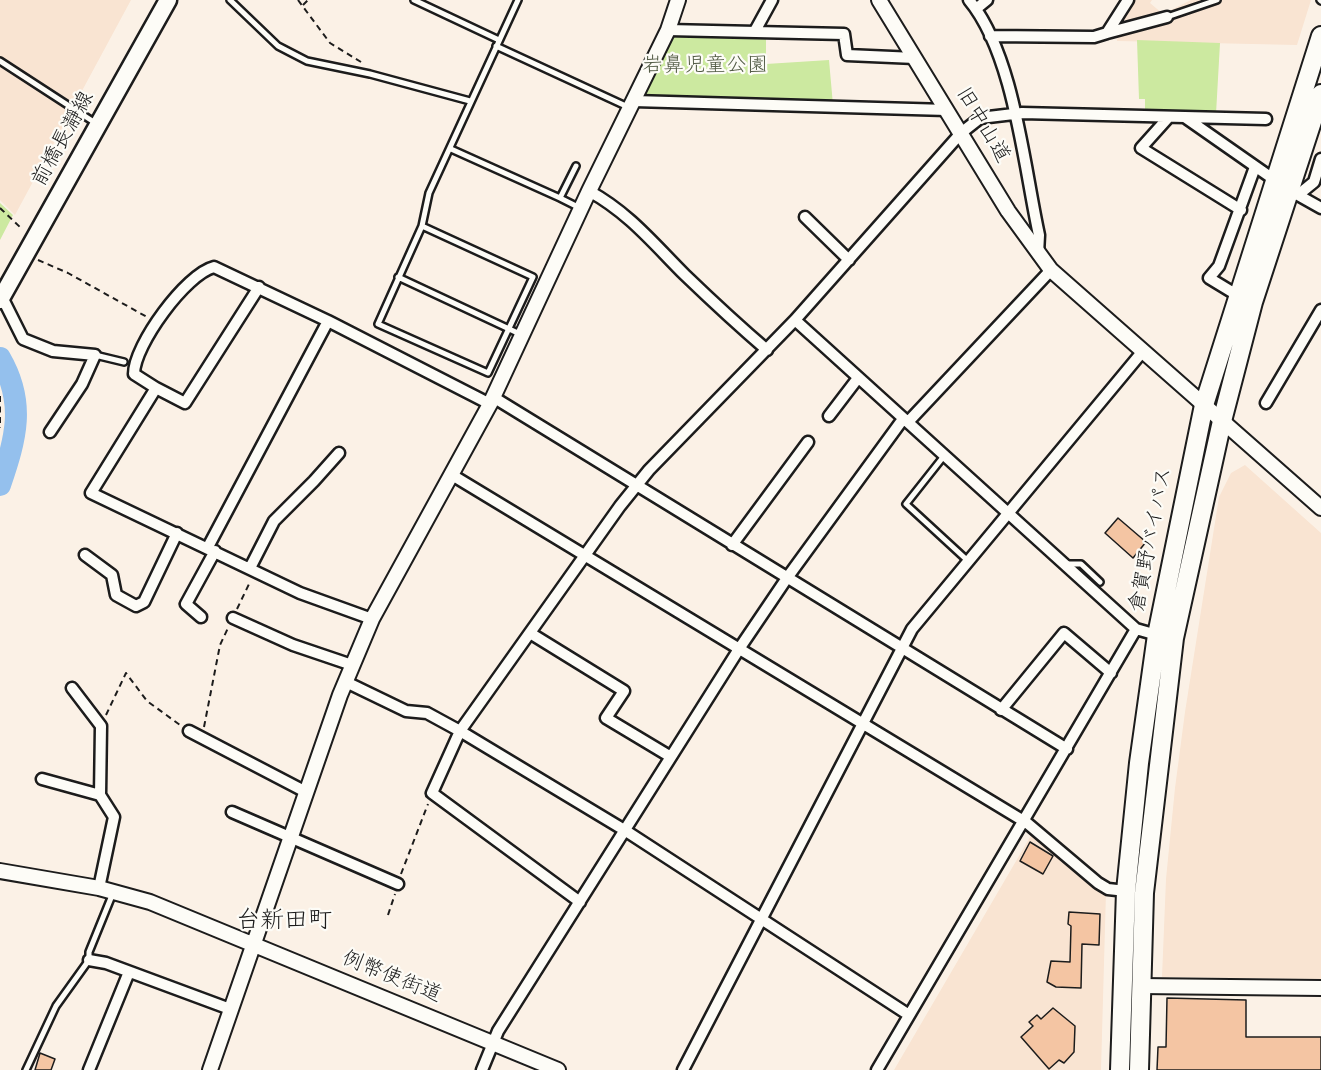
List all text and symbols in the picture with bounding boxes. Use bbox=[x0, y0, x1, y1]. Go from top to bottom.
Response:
park label: 岩鼻児童公園 bbox=[642, 55, 768, 81]
street label: 旧中山道 bbox=[949, 84, 1013, 168]
street label: 前橋長瀞線 bbox=[29, 88, 101, 192]
street label: 倉賀野バイパス bbox=[1127, 465, 1179, 615]
district label: 台新田町 bbox=[236, 909, 332, 937]
street label: 例幣使街道 bbox=[338, 948, 444, 1010]

